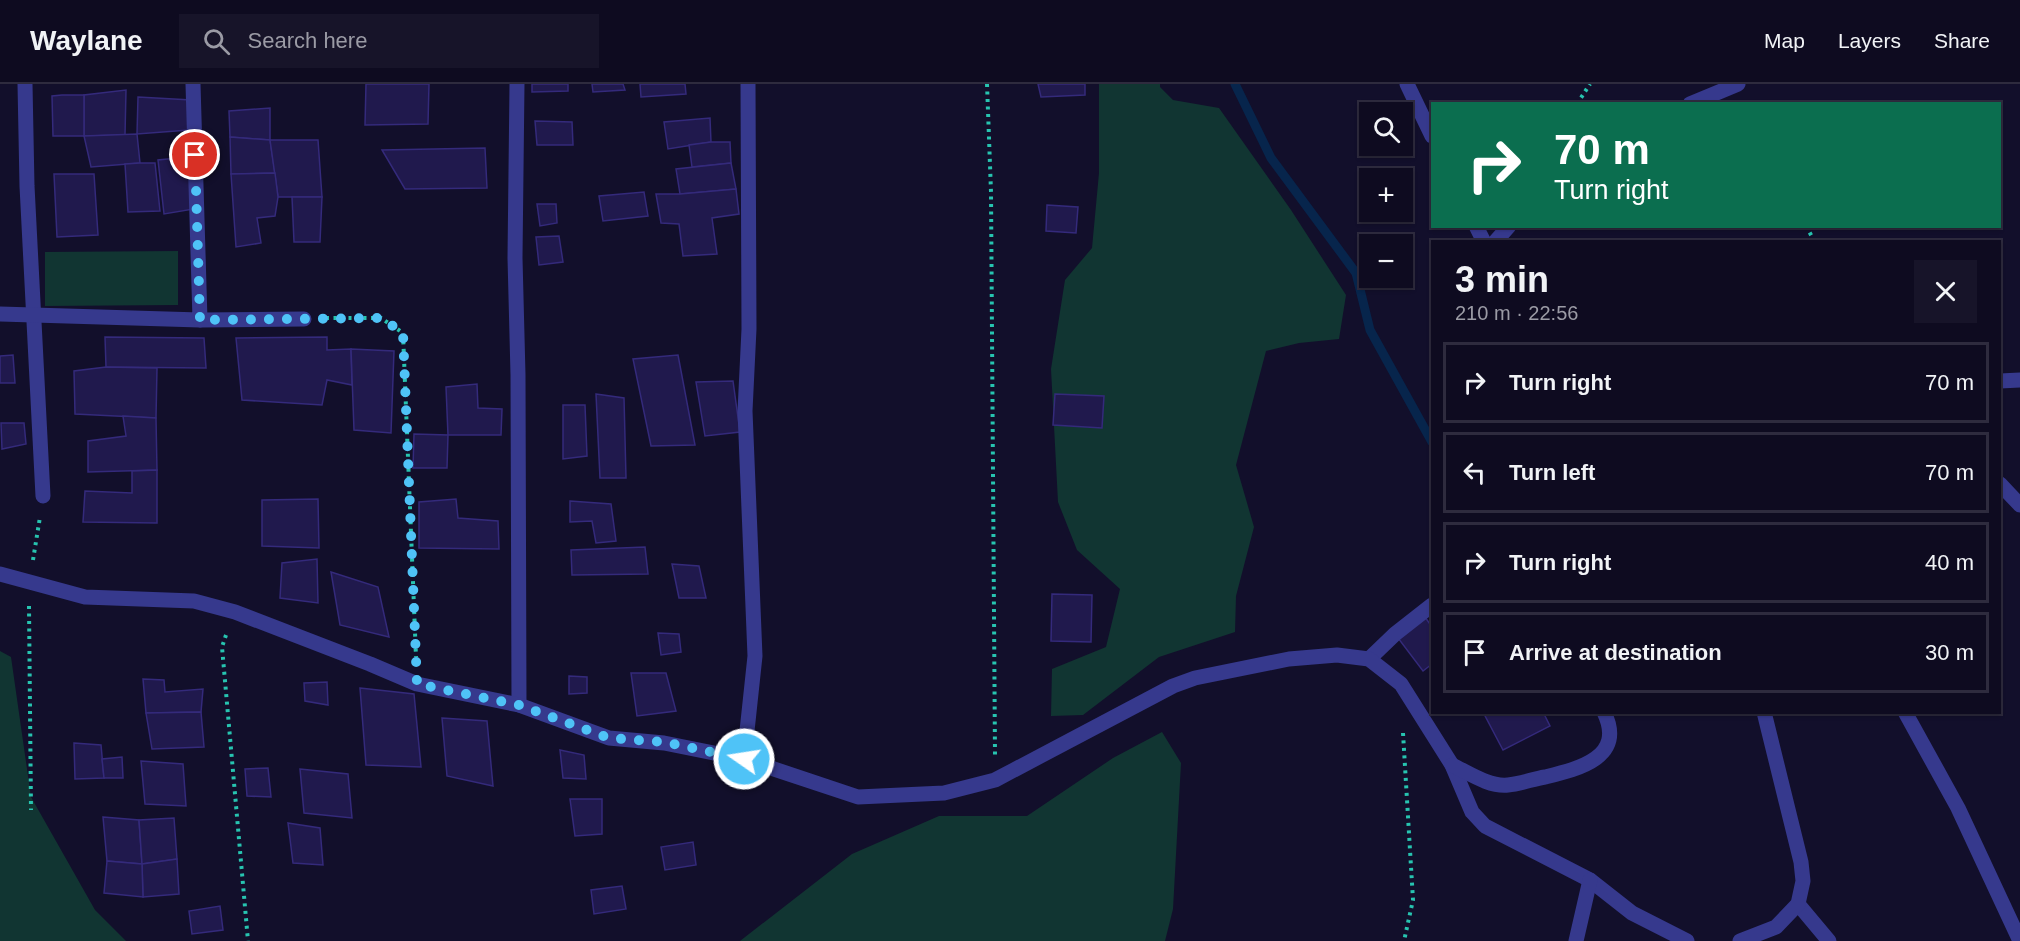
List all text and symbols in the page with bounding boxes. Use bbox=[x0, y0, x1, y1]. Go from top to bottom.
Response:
search box bbox=[179, 14, 599, 68]
text: Waylane bbox=[30, 25, 143, 56]
icon: search bbox=[200, 25, 233, 58]
text: Search here bbox=[248, 28, 367, 53]
text: Map bbox=[1764, 29, 1805, 52]
text: Layers bbox=[1838, 29, 1901, 52]
text: Share bbox=[1934, 29, 1990, 52]
map controls bbox=[1359, 102, 1413, 288]
button: search bbox=[1359, 102, 1413, 156]
icon: right bbox=[1455, 126, 1533, 204]
text: 70 m bbox=[1554, 126, 1650, 173]
pin bbox=[169, 129, 220, 180]
icon: arrive bbox=[178, 138, 211, 171]
button: + bbox=[1359, 168, 1413, 222]
text: Turn right bbox=[1554, 175, 1669, 205]
button: − bbox=[1359, 234, 1413, 288]
text: 3 min bbox=[1455, 259, 1549, 300]
button: close bbox=[1914, 260, 1977, 323]
text: 210 m · 22:56 bbox=[1455, 302, 1578, 324]
icon: right bbox=[1458, 366, 1491, 399]
text: Turn right bbox=[1509, 370, 1611, 395]
text: 70 m bbox=[1925, 370, 1974, 395]
icon: left bbox=[1458, 456, 1491, 489]
text: Turn left bbox=[1509, 460, 1595, 485]
text: 70 m bbox=[1925, 460, 1974, 485]
icon: right bbox=[1458, 546, 1491, 579]
text: Turn right bbox=[1509, 550, 1611, 575]
text: 40 m bbox=[1925, 550, 1974, 575]
icon: arrive bbox=[1458, 636, 1491, 669]
text: Arrive at destination bbox=[1509, 640, 1722, 665]
text: 30 m bbox=[1925, 640, 1974, 665]
position arrow bbox=[712, 727, 776, 791]

